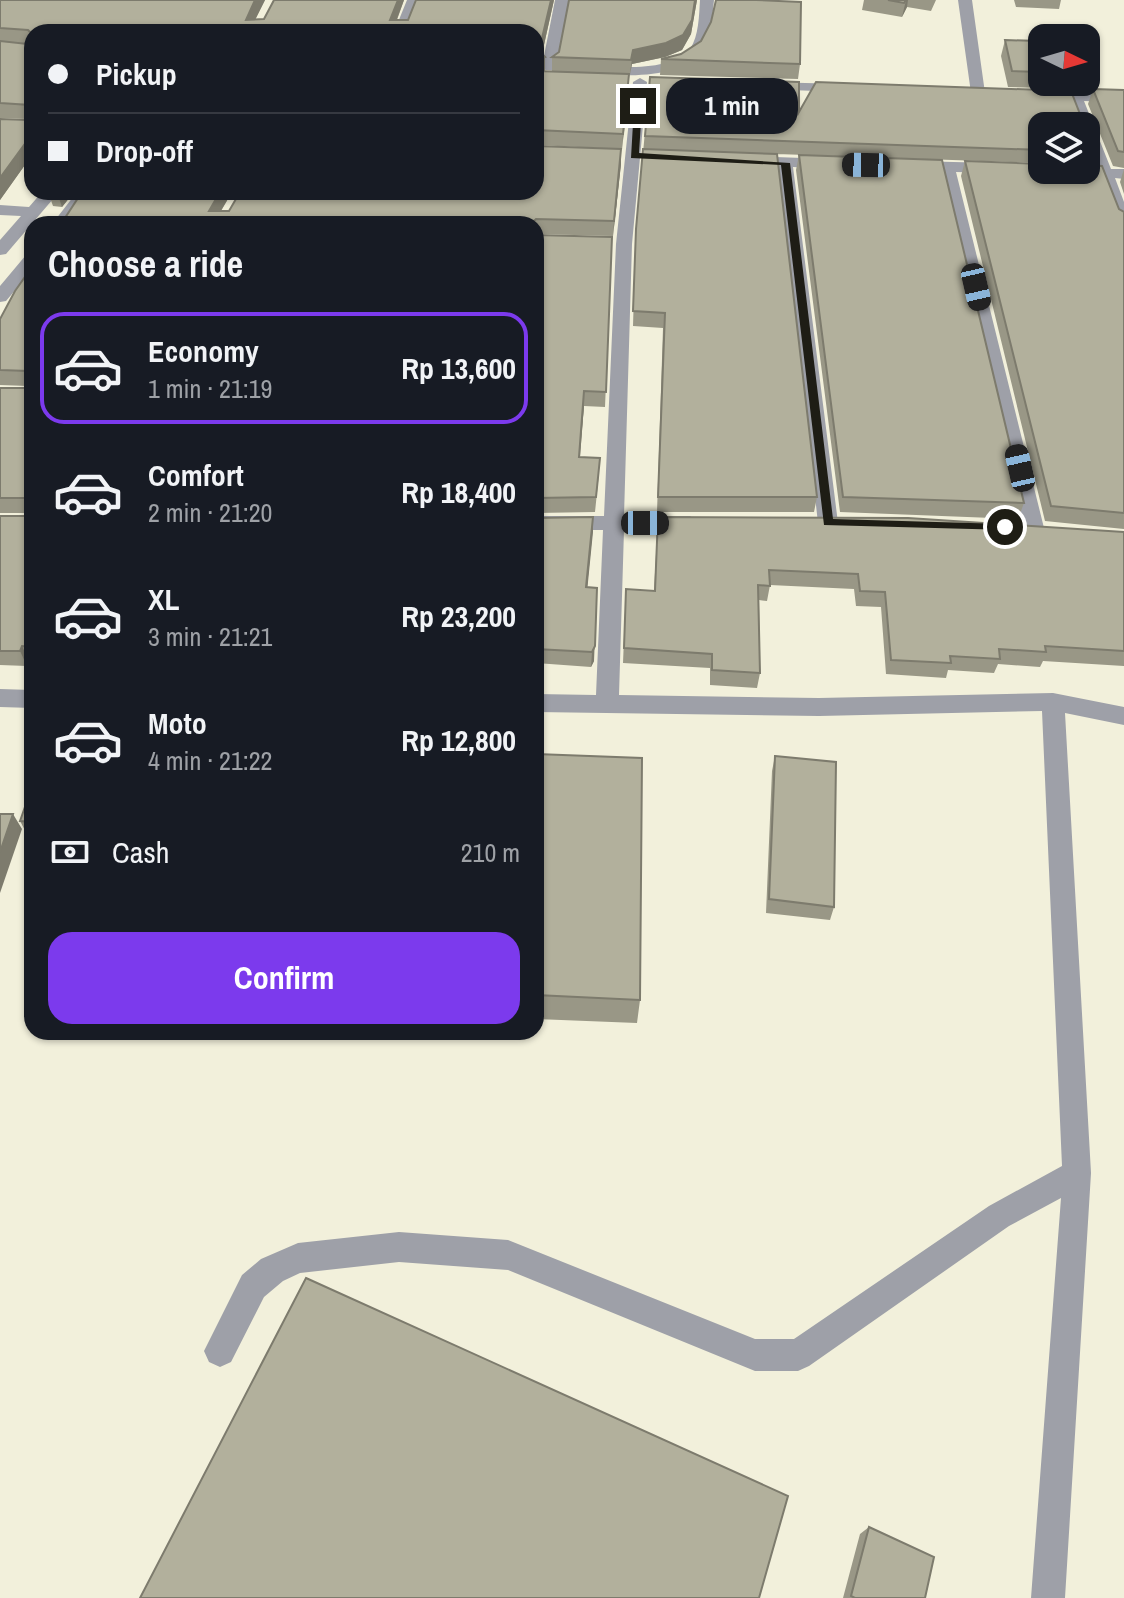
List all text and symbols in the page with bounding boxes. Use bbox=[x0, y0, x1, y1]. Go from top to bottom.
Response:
north arrow bbox=[1028, 24, 1100, 96]
map controls bbox=[1028, 24, 1100, 184]
text: Pickup bbox=[96, 54, 177, 94]
callout: 1 min bbox=[666, 78, 798, 134]
route end bbox=[620, 88, 656, 124]
text: 1 min bbox=[704, 88, 760, 123]
button: layers bbox=[1028, 112, 1100, 184]
text: Drop-off bbox=[96, 131, 193, 171]
car bbox=[842, 153, 890, 177]
text: Choose a ride bbox=[48, 240, 243, 288]
car bbox=[959, 261, 993, 313]
text: Economy bbox=[148, 331, 259, 371]
icon: car bbox=[52, 332, 124, 404]
text: Rp 13,600 bbox=[401, 348, 516, 388]
text: 1 min · 21:19 bbox=[148, 371, 272, 406]
car bbox=[1003, 442, 1037, 494]
text: Comfort bbox=[148, 455, 244, 495]
icon: car bbox=[52, 456, 124, 528]
text: Rp 18,400 bbox=[401, 472, 516, 512]
text: 2 min · 21:20 bbox=[148, 495, 272, 530]
route start bbox=[987, 509, 1023, 545]
car bbox=[621, 511, 669, 535]
text: XL bbox=[148, 579, 179, 619]
icon: car bbox=[52, 580, 124, 652]
text: Rp 23,200 bbox=[401, 596, 516, 636]
text: 3 min · 21:21 bbox=[148, 619, 272, 654]
text: Moto bbox=[148, 703, 207, 743]
icon: car bbox=[52, 704, 124, 776]
text: Rp 12,800 bbox=[401, 720, 516, 760]
text: 4 min · 21:22 bbox=[148, 743, 272, 778]
icon: cash bbox=[48, 830, 92, 874]
text: Cash bbox=[112, 832, 169, 872]
text: 210 m bbox=[461, 835, 520, 870]
button: Confirm bbox=[48, 932, 520, 1024]

